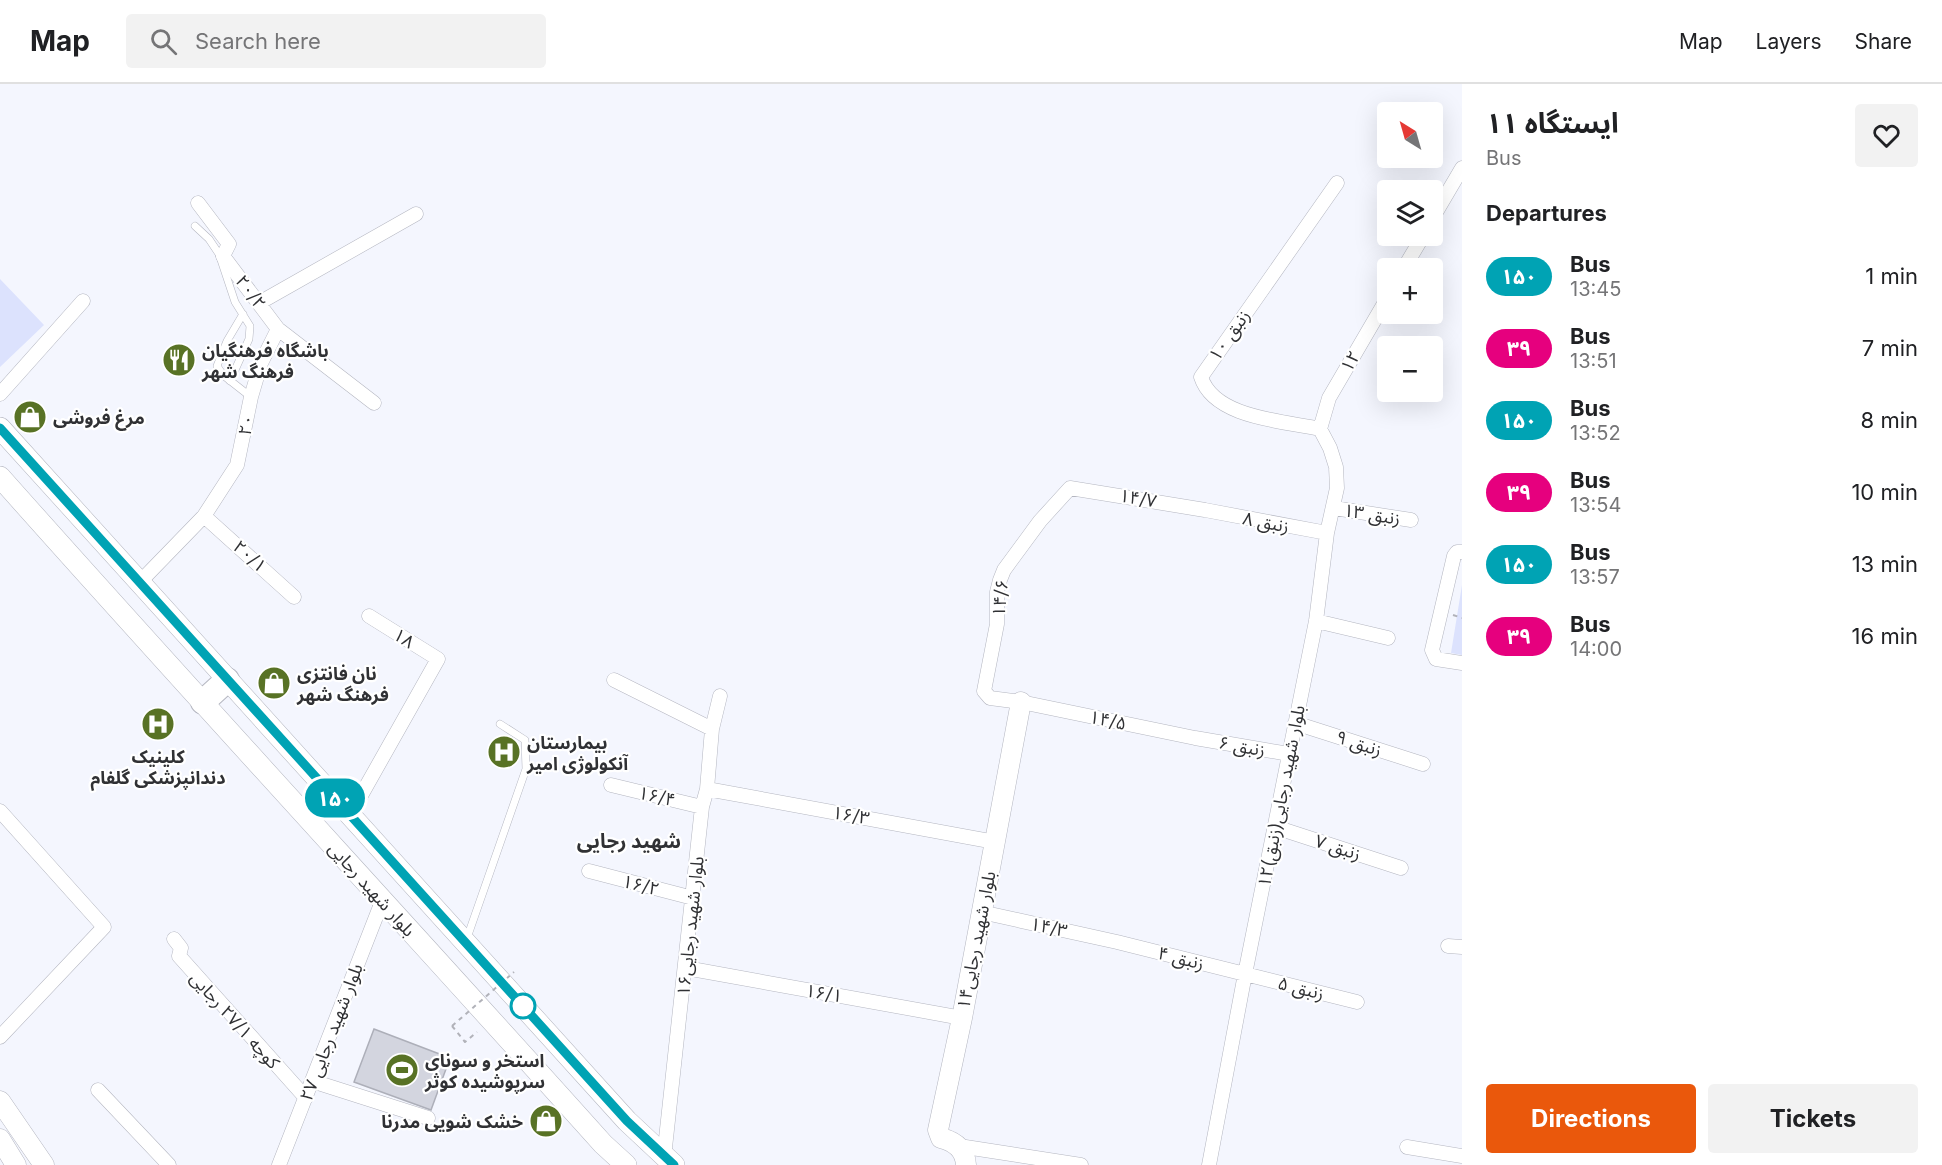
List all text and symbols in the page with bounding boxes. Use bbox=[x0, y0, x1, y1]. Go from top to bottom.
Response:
search box bbox=[126, 14, 546, 68]
text: Map bbox=[30, 24, 90, 58]
icon: search bbox=[147, 25, 180, 58]
text: Search here bbox=[195, 28, 321, 54]
text: Map bbox=[1679, 29, 1723, 54]
text: Layers bbox=[1756, 29, 1822, 54]
text: Share bbox=[1855, 29, 1912, 54]
north arrow bbox=[1377, 102, 1443, 168]
map controls bbox=[1377, 102, 1443, 402]
button: heart bbox=[1855, 104, 1918, 167]
text: ایستگاه ۱۱ bbox=[1486, 106, 1619, 140]
text: Bus bbox=[1486, 146, 1521, 170]
button: layers bbox=[1377, 180, 1443, 246]
text: Departures bbox=[1486, 200, 1607, 226]
text: Bus bbox=[1570, 251, 1611, 277]
button: + bbox=[1377, 258, 1443, 324]
text: 1 min bbox=[1865, 263, 1918, 289]
text: ۱۵۰ bbox=[1501, 264, 1537, 289]
street label: ۲۰/۲ bbox=[231, 271, 271, 313]
text: 13:45 bbox=[1570, 277, 1621, 301]
street label: زنبق ۱۰ bbox=[1204, 306, 1255, 365]
text: Bus bbox=[1570, 323, 1611, 349]
text: 7 min bbox=[1862, 335, 1918, 361]
button: − bbox=[1377, 336, 1443, 402]
text: ۳۹ bbox=[1507, 336, 1531, 361]
place label: باشگاه فرهنگیان فرهنگ شهر bbox=[201, 340, 329, 383]
restaurant icon: باشگاه فرهنگیان فرهنگ شهر bbox=[161, 342, 197, 378]
street label: ۱۲ bbox=[1336, 347, 1364, 375]
text: 13:51 bbox=[1570, 349, 1617, 373]
text: Bus bbox=[1570, 395, 1611, 421]
shop icon: مرغ فروشی bbox=[12, 399, 48, 435]
place label: مرغ فروشی bbox=[53, 407, 145, 431]
text: 8 min bbox=[1861, 407, 1918, 433]
text: ۱۵۰ bbox=[1501, 408, 1537, 433]
street label: ۲۰ bbox=[234, 413, 258, 437]
text: 13:52 bbox=[1570, 421, 1621, 445]
text: Bus bbox=[1570, 467, 1611, 493]
text: 10 min bbox=[1851, 479, 1918, 505]
text: ۳۹ bbox=[1507, 480, 1531, 505]
street label: ۱۴/۷ bbox=[1118, 484, 1158, 512]
text: 13:54 bbox=[1570, 493, 1621, 517]
street label: زنبق ۱۳ bbox=[1342, 499, 1402, 530]
street label: زنبق ۸ bbox=[1241, 507, 1291, 538]
street label: ۲۰/۱ bbox=[229, 536, 271, 576]
text: Bus bbox=[1570, 539, 1611, 565]
text: 13 min bbox=[1852, 551, 1918, 577]
text: ۱۵۰ bbox=[1501, 552, 1537, 577]
text: 13:57 bbox=[1570, 565, 1620, 589]
street label: ۱۴/۶ bbox=[988, 578, 1012, 618]
text: Bus bbox=[1570, 611, 1611, 637]
text: 16 min bbox=[1852, 623, 1918, 649]
street label: ۱۸ bbox=[390, 624, 418, 652]
text: ۳۹ bbox=[1507, 624, 1531, 649]
text: 14:00 bbox=[1570, 637, 1622, 661]
place label: نان فانتزی فرهنگ شهر bbox=[296, 663, 389, 706]
shop icon: نان فانتزی فرهنگ شهر bbox=[256, 665, 292, 701]
street label: ۱۲بلوار شهید رجایی(زنبق) bbox=[1253, 703, 1310, 889]
hospital icon: کلینیک دندانپزشکی گلفام bbox=[140, 706, 176, 742]
street label: ۱۴/۵ bbox=[1088, 706, 1128, 734]
street label: زنبق ۹ bbox=[1333, 726, 1385, 761]
place label: بیمارستان آنکولوژی امیر bbox=[526, 732, 629, 775]
street label: زنبق ۶ bbox=[1217, 732, 1267, 761]
hospital icon: بیمارستان آنکولوژی امیر bbox=[486, 734, 522, 770]
place label: کلینیک دندانپزشکی گلفام bbox=[90, 746, 226, 791]
line badge: ۱۵۰ bbox=[300, 778, 370, 818]
street label: ۱۶/۴ bbox=[636, 782, 678, 810]
text: ۱۵۰ bbox=[317, 786, 353, 811]
street label: ۱۶/۳ bbox=[831, 801, 871, 829]
district label: شهید رجایی bbox=[577, 829, 681, 853]
street label: زنبق ۷ bbox=[1312, 830, 1364, 865]
street label: بلوار شهید رجایی bbox=[323, 838, 420, 941]
street label: بلوار شهید رجایی۱۶ bbox=[672, 855, 709, 997]
street label: بلوار شهید رجایی۱۴ bbox=[952, 869, 1001, 1011]
street label: ۱۶/۲ bbox=[620, 870, 662, 900]
street label: ۱۴/۳ bbox=[1029, 913, 1069, 941]
street label: زنبق ۴ bbox=[1155, 942, 1206, 975]
street label: ۲۷ بلوار شهید رجایی bbox=[295, 960, 368, 1104]
street label: کوچه ۲۷/۱ رجایی bbox=[185, 967, 284, 1074]
street label: زنبق ۵ bbox=[1275, 972, 1326, 1005]
street label: ۱۶/۱ bbox=[804, 979, 844, 1007]
unlabelled marker bbox=[510, 993, 536, 1019]
place label: استخر و سونای سرپوشیده کوثر bbox=[424, 1050, 545, 1093]
sports icon: استخر و سونای سرپوشیده کوثر bbox=[384, 1052, 420, 1088]
button: Directions bbox=[1486, 1084, 1696, 1153]
button: Tickets bbox=[1708, 1084, 1918, 1153]
shop icon: خشک شویی مدرنا bbox=[528, 1103, 564, 1139]
place label: خشک شویی مدرنا bbox=[381, 1111, 523, 1133]

